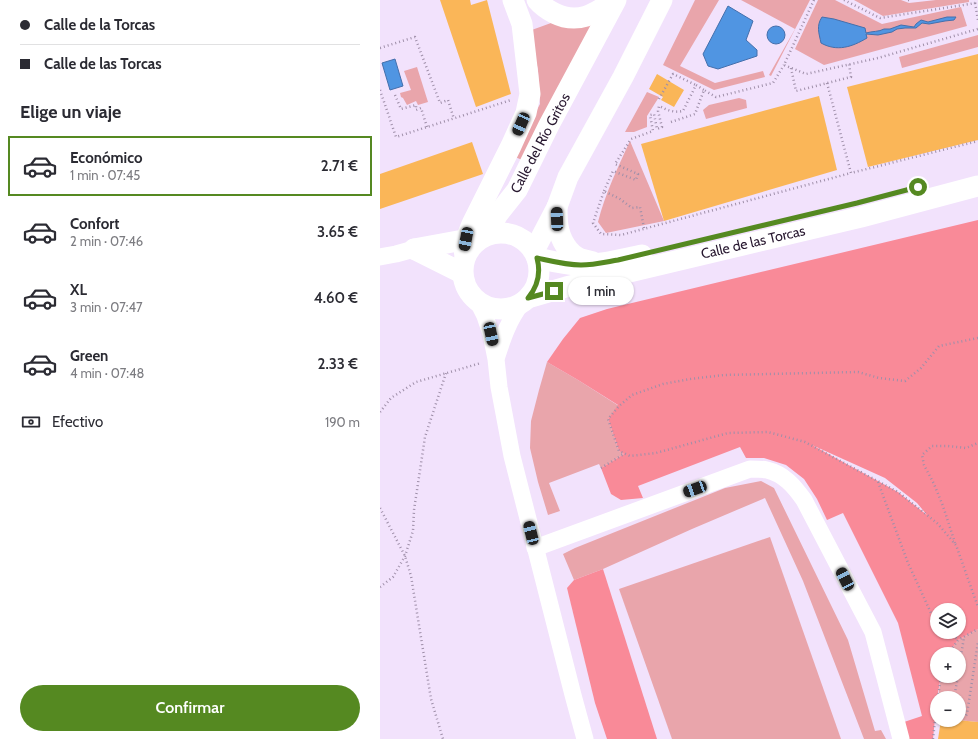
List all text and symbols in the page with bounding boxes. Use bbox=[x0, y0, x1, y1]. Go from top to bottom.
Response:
text: Calle de la Torcas bbox=[44, 16, 155, 34]
text: Calle de las Torcas bbox=[44, 55, 162, 73]
street label: Calle del Río Gritos bbox=[506, 90, 574, 196]
text: Elige un viaje bbox=[20, 101, 121, 123]
car bbox=[511, 111, 531, 137]
icon: car bbox=[22, 148, 58, 184]
text: Económico bbox=[70, 149, 142, 167]
text: 2.71 € bbox=[321, 157, 358, 175]
text: 1 min · 07:45 bbox=[70, 167, 140, 183]
route start bbox=[909, 178, 927, 196]
car bbox=[551, 207, 563, 231]
icon: car bbox=[22, 214, 58, 250]
text: Confort bbox=[70, 215, 119, 233]
street label: Calle de las Torcas bbox=[699, 221, 807, 263]
text: 3.65 € bbox=[317, 223, 358, 241]
car bbox=[458, 226, 474, 252]
text: 2 min · 07:46 bbox=[70, 233, 143, 249]
callout: 1 min bbox=[568, 277, 634, 305]
icon: car bbox=[22, 280, 58, 316]
text: XL bbox=[70, 281, 87, 299]
route end bbox=[545, 282, 563, 300]
text: 1 min bbox=[586, 283, 616, 299]
text: 4.60 € bbox=[314, 289, 358, 307]
text: 3 min · 07:47 bbox=[70, 299, 143, 315]
car bbox=[483, 321, 499, 347]
icon: car bbox=[22, 346, 58, 382]
text: Green bbox=[70, 347, 108, 365]
text: 2.33 € bbox=[318, 355, 358, 373]
text: 4 min · 07:48 bbox=[70, 365, 144, 381]
icon: cash bbox=[20, 411, 42, 433]
text: Efectivo bbox=[52, 413, 103, 431]
text: 190 m bbox=[325, 414, 360, 430]
car bbox=[682, 479, 708, 499]
car bbox=[522, 520, 540, 546]
car bbox=[834, 566, 856, 592]
map controls bbox=[930, 603, 966, 727]
button: layers bbox=[930, 603, 966, 639]
button: + bbox=[930, 647, 966, 683]
button: Confirmar bbox=[20, 685, 360, 731]
button: − bbox=[930, 691, 966, 727]

